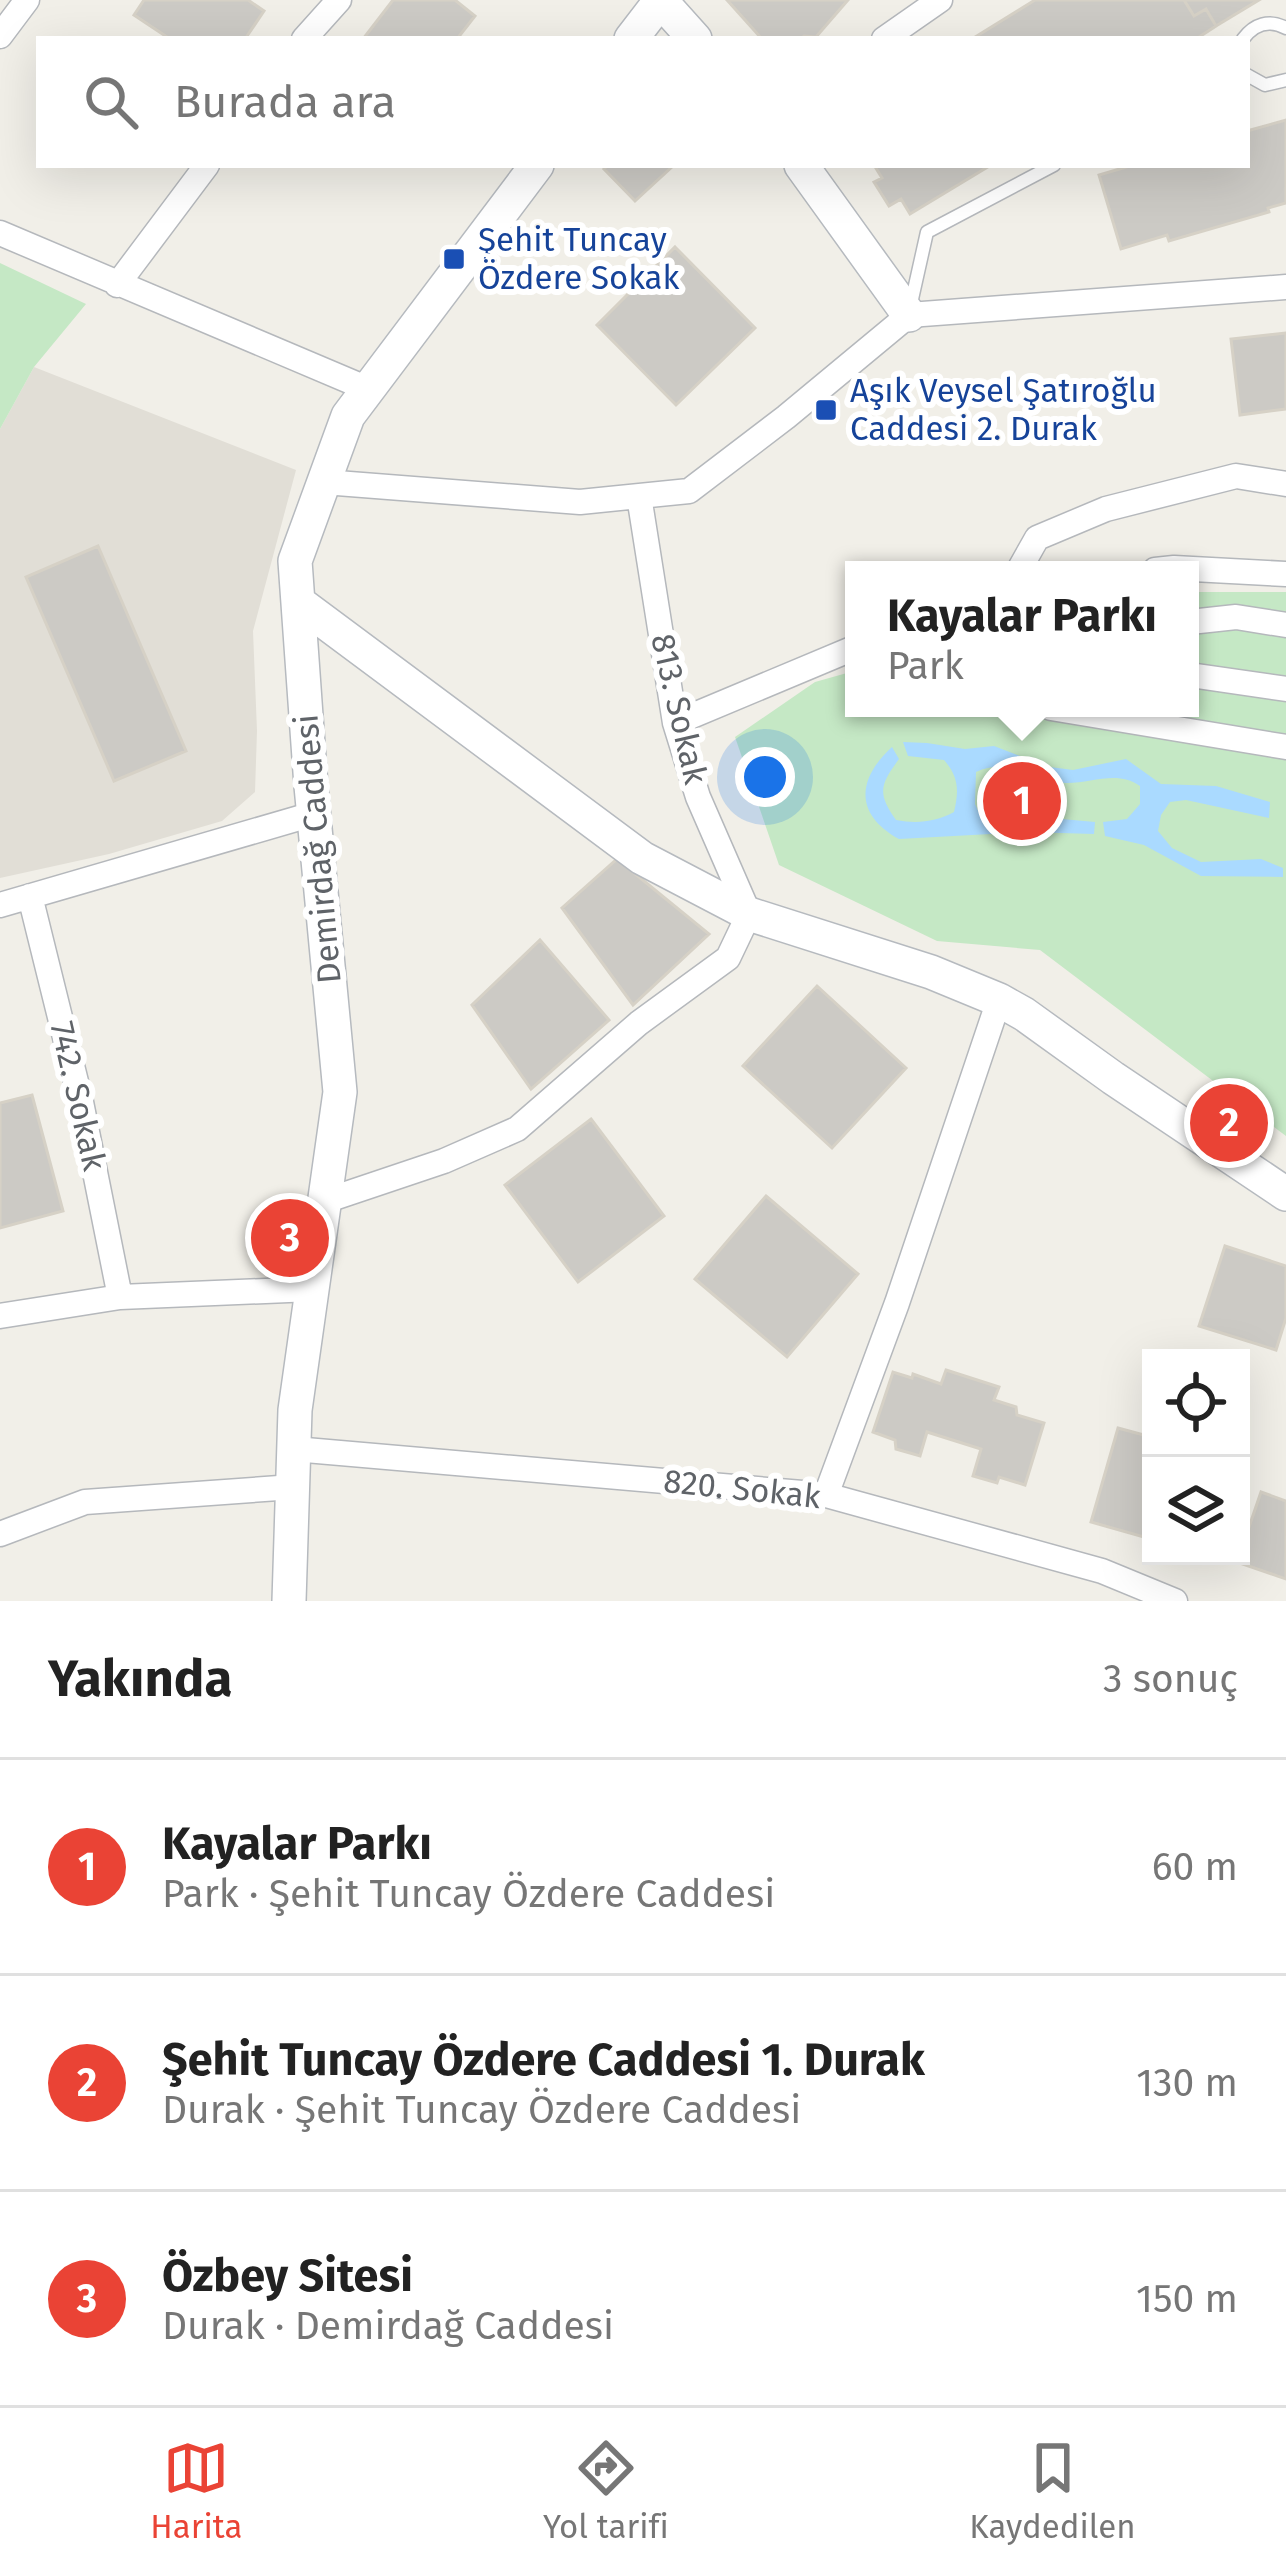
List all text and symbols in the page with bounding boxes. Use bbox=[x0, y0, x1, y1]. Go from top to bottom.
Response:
search box bbox=[36, 36, 1250, 168]
icon: search bbox=[78, 69, 144, 135]
text: Burada ara bbox=[174, 75, 396, 129]
place label: Şehit Tuncay Özdere Sokak bbox=[478, 220, 680, 298]
marker: Şehit Tuncay Özdere Sokak bbox=[441, 246, 467, 272]
place label: Aşık Veysel Şatıroğlu Caddesi 2. Durak bbox=[850, 371, 1157, 449]
marker: Aşık Veysel Şatıroğlu Caddesi 2. Durak bbox=[813, 397, 839, 423]
popup bbox=[845, 561, 1199, 717]
text: Kayalar Parkı bbox=[887, 589, 1157, 643]
street label: 813. Sokak bbox=[642, 630, 716, 788]
text: Park bbox=[887, 643, 964, 689]
street label: Demirdağ Caddesi bbox=[286, 713, 350, 985]
your location bbox=[735, 747, 795, 807]
pin: 1 bbox=[983, 756, 1061, 846]
street label: 742. Sokak bbox=[41, 1018, 115, 1175]
pin: 2 bbox=[1190, 1078, 1268, 1168]
pin: 3 bbox=[251, 1193, 329, 1283]
map controls bbox=[1142, 1349, 1250, 1565]
button: locate bbox=[1142, 1349, 1250, 1457]
button: layers bbox=[1142, 1457, 1250, 1565]
street label: 820. Sokak bbox=[661, 1461, 823, 1517]
text: Yakında bbox=[48, 1648, 232, 1710]
text: 3 sonuç bbox=[1103, 1656, 1238, 1702]
text: Kayalar Parkı bbox=[162, 1817, 432, 1871]
text: 1 bbox=[78, 1844, 96, 1890]
text: 60 m bbox=[1152, 1844, 1238, 1890]
text: Park · Şehit Tuncay Özdere Caddesi bbox=[162, 1871, 775, 1917]
text: Şehit Tuncay Özdere Caddesi 1. Durak bbox=[162, 2033, 925, 2087]
text: 2 bbox=[77, 2060, 97, 2106]
text: 130 m bbox=[1136, 2060, 1238, 2106]
text: Durak · Şehit Tuncay Özdere Caddesi bbox=[162, 2087, 801, 2133]
text: Özbey Sitesi bbox=[162, 2249, 413, 2303]
text: 3 bbox=[77, 2276, 97, 2322]
text: 150 m bbox=[1136, 2276, 1238, 2322]
text: Durak · Demirdağ Caddesi bbox=[162, 2303, 614, 2349]
tab: Harita bbox=[150, 2435, 242, 2547]
tab: Yol tarifi bbox=[543, 2435, 669, 2547]
tab: Kaydedilen bbox=[969, 2435, 1136, 2547]

